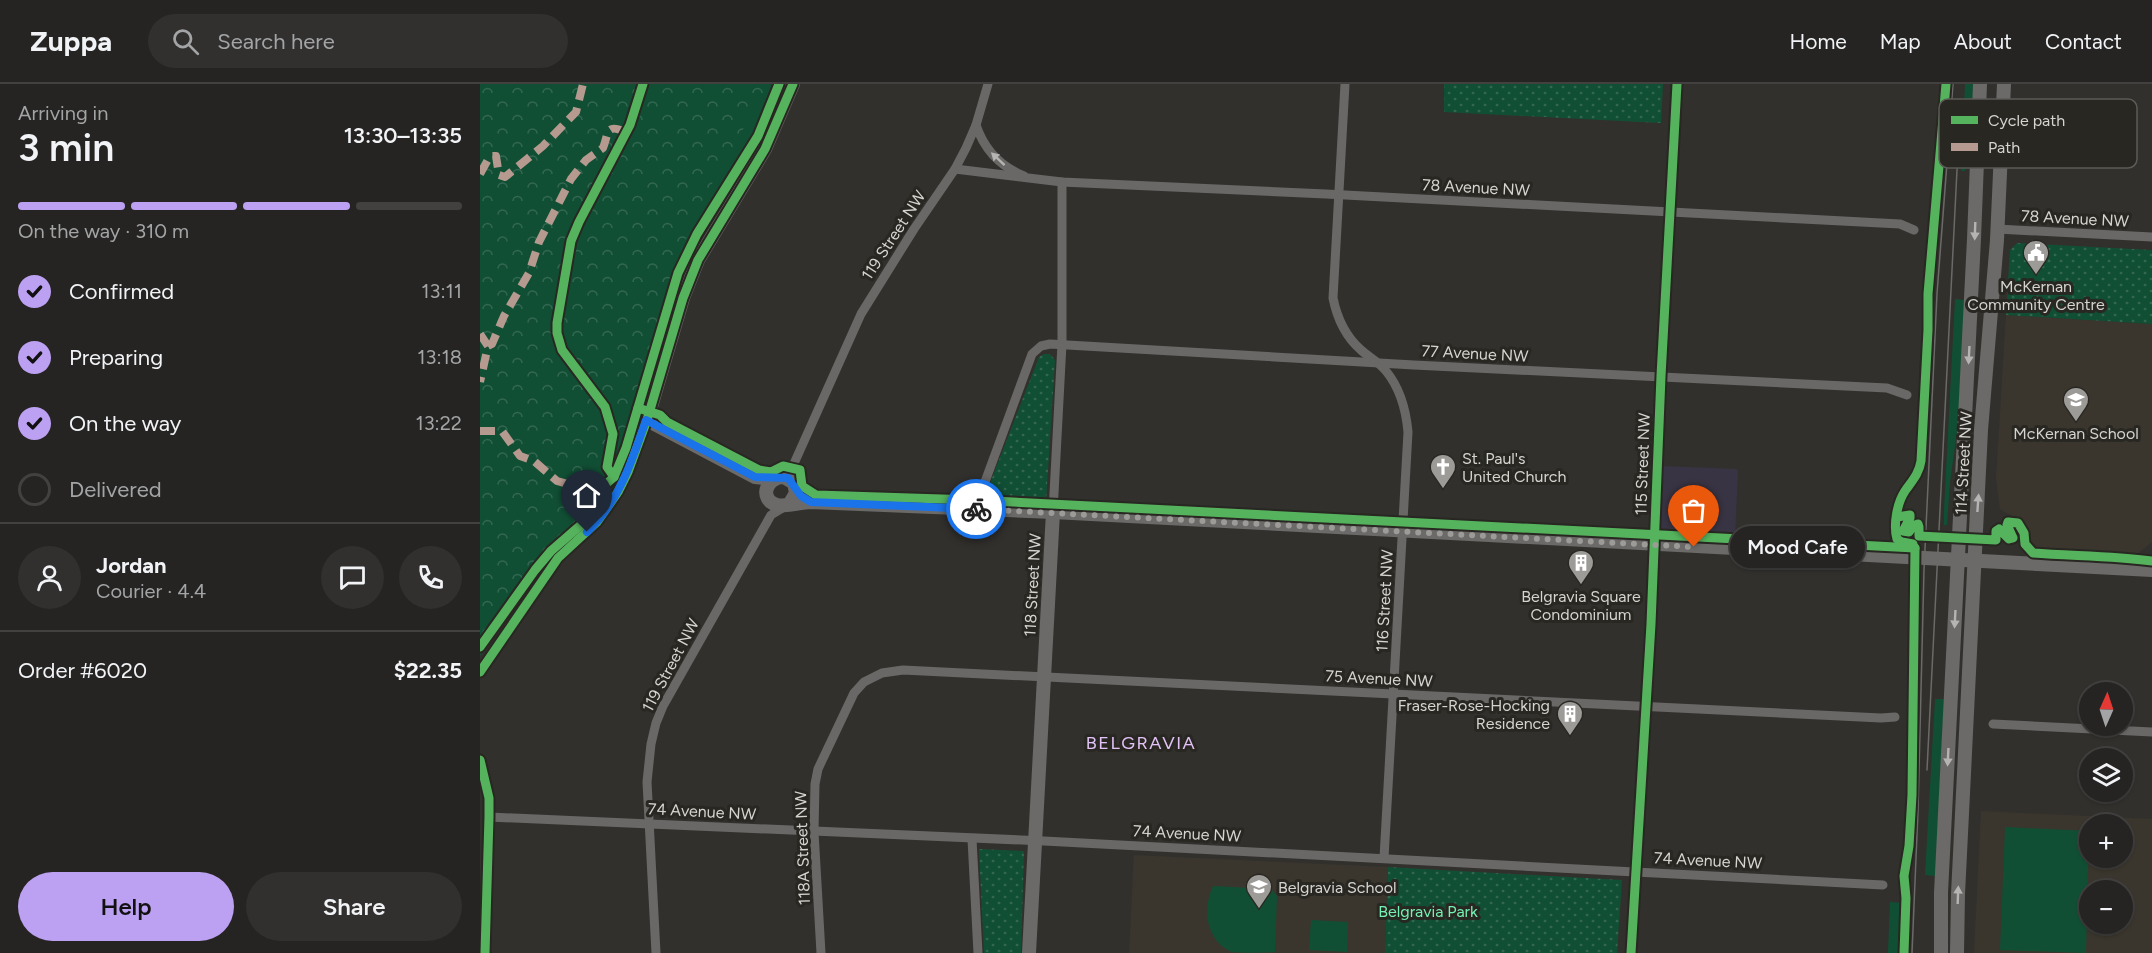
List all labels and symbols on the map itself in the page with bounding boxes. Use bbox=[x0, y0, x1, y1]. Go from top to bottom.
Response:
legend bbox=[1939, 99, 2137, 168]
text: Cycle path bbox=[1988, 111, 2065, 130]
text: Path bbox=[1988, 138, 2020, 157]
one-way arrow bbox=[992, 153, 1006, 167]
street label: 78 Avenue NW bbox=[1421, 175, 1531, 200]
street label: 119 Street NW bbox=[857, 186, 930, 284]
street label: 78 Avenue NW bbox=[2020, 206, 2130, 231]
one-way arrow bbox=[1970, 221, 1979, 240]
public building icon: McKernan Community Centre bbox=[2021, 238, 2051, 276]
place label: McKernan Community Centre bbox=[1967, 277, 2105, 314]
street label: 77 Avenue NW bbox=[1421, 341, 1529, 366]
one-way arrow bbox=[1964, 345, 1973, 364]
school or university icon: McKernan School bbox=[2061, 385, 2091, 423]
street label: 114 Street NW bbox=[1951, 410, 1976, 515]
street label: 115 Street NW bbox=[1631, 412, 1654, 516]
place label: McKernan School bbox=[2013, 424, 2139, 443]
place label: St. Paul's United Church bbox=[1462, 449, 1566, 486]
church icon: St. Paul's United Church bbox=[1428, 452, 1458, 490]
pin bbox=[561, 470, 612, 532]
courier bbox=[946, 479, 1006, 539]
pin bbox=[1668, 485, 1719, 547]
one-way arrow bbox=[1973, 494, 1982, 513]
callout: Mood Cafe bbox=[1730, 526, 1865, 568]
street label: 118 Street NW bbox=[1020, 532, 1045, 637]
building icon: Belgravia Square Condominium bbox=[1566, 548, 1596, 586]
street label: 116 Street NW bbox=[1372, 549, 1397, 653]
place label: Belgravia Square Condominium bbox=[1521, 587, 1641, 624]
one-way arrow bbox=[1951, 610, 1960, 629]
street label: 119 Street NW bbox=[638, 615, 703, 715]
street label: 75 Avenue NW bbox=[1325, 666, 1434, 691]
north arrow bbox=[2079, 682, 2133, 736]
place label: Fraser-Rose-Hocking Residence bbox=[1398, 696, 1550, 733]
building icon: Fraser-Rose-Hocking Residence bbox=[1555, 699, 1585, 737]
district label: BELGRAVIA bbox=[1086, 732, 1196, 754]
one-way arrow bbox=[1944, 747, 1953, 766]
street label: 118A Street NW bbox=[791, 790, 814, 905]
street label: 74 Avenue NW bbox=[647, 799, 757, 824]
street label: 74 Avenue NW bbox=[1132, 821, 1242, 846]
street label: 74 Avenue NW bbox=[1653, 848, 1763, 873]
school or university icon: Belgravia School bbox=[1244, 872, 1274, 910]
place label: Belgravia School bbox=[1278, 878, 1397, 897]
one-way arrow bbox=[1953, 885, 1963, 904]
park label: Belgravia Park bbox=[1378, 902, 1478, 921]

